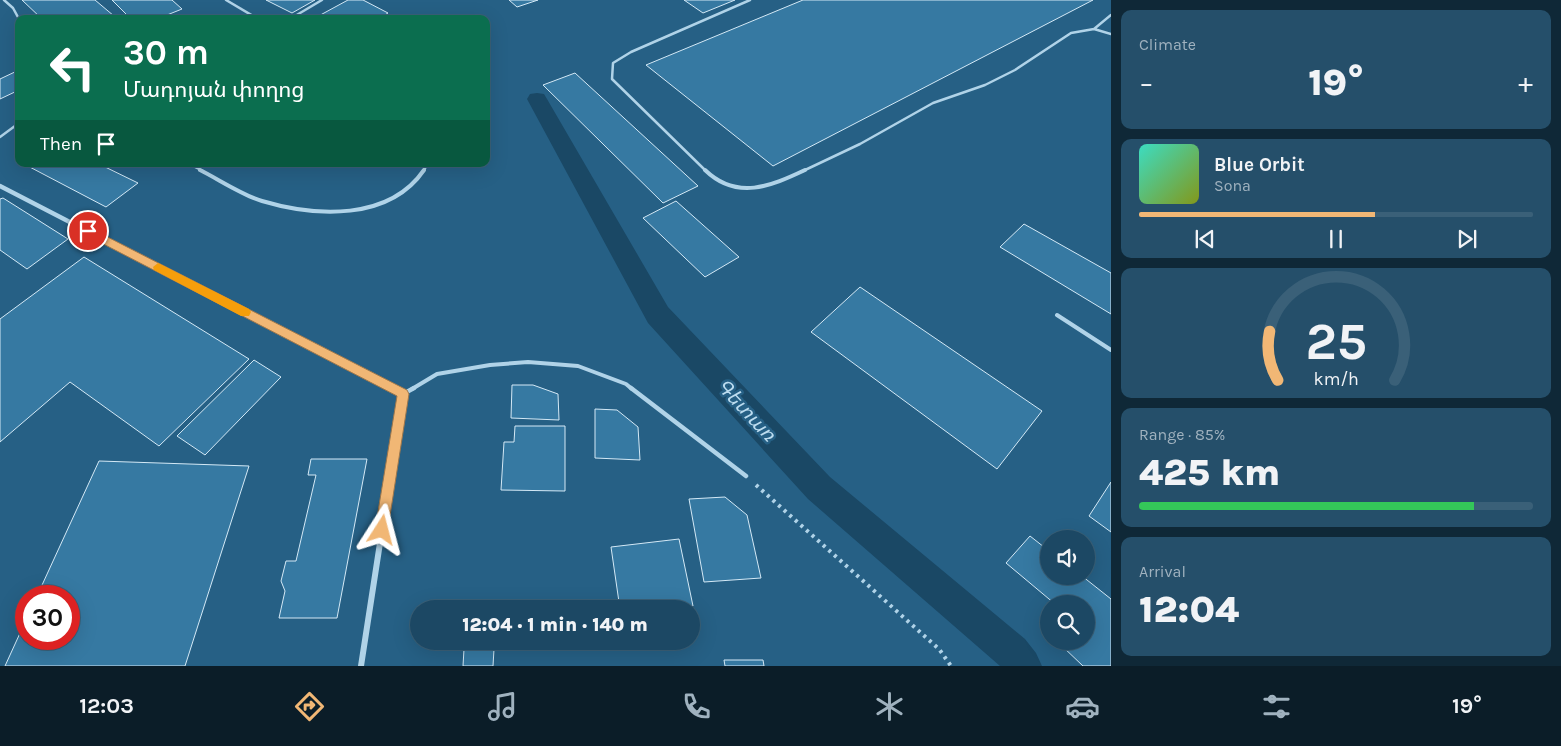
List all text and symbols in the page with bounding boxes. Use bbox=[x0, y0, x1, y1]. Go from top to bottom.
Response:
text: 30 m bbox=[123, 32, 209, 73]
icon: left bbox=[40, 35, 105, 100]
text: Climate bbox=[1139, 35, 1196, 54]
text: 19° bbox=[1308, 60, 1364, 105]
text: − bbox=[1139, 66, 1154, 99]
text: + bbox=[1518, 66, 1533, 99]
text: Մադոյան փողոց bbox=[123, 77, 305, 103]
icon: arrive bbox=[92, 130, 120, 158]
text: Then bbox=[40, 133, 82, 155]
text: Blue Orbit bbox=[1214, 154, 1305, 176]
text: Sona bbox=[1214, 176, 1251, 195]
pin bbox=[67, 210, 109, 252]
icon: arrive bbox=[74, 217, 102, 245]
icon: previous bbox=[1191, 225, 1219, 253]
icon: pause bbox=[1322, 225, 1350, 253]
icon: next bbox=[1453, 225, 1481, 253]
text: 25 bbox=[1305, 311, 1367, 372]
text: km/h bbox=[1313, 369, 1359, 390]
water label: Գետառ bbox=[712, 374, 781, 446]
text: Range · 85% bbox=[1139, 425, 1225, 444]
text: 425 km bbox=[1139, 450, 1280, 495]
position arrow bbox=[355, 503, 407, 555]
map controls bbox=[1040, 530, 1095, 650]
button: sound bbox=[1040, 530, 1095, 585]
text: Arrival bbox=[1139, 562, 1186, 581]
speed limit sign: 30 bbox=[15, 585, 80, 650]
text: 12:04 bbox=[1139, 587, 1239, 632]
button: search bbox=[1040, 595, 1095, 650]
text: 12:04 · 1 min · 140 m bbox=[462, 614, 648, 636]
icon: directions bbox=[292, 689, 327, 724]
icon: music bbox=[485, 689, 520, 724]
icon: phone bbox=[679, 689, 714, 724]
icon: climate bbox=[872, 689, 907, 724]
icon: car bbox=[1065, 689, 1100, 724]
icon: filters bbox=[1259, 689, 1294, 724]
text: 12:03 bbox=[79, 693, 134, 719]
text: 19° bbox=[1452, 693, 1482, 719]

